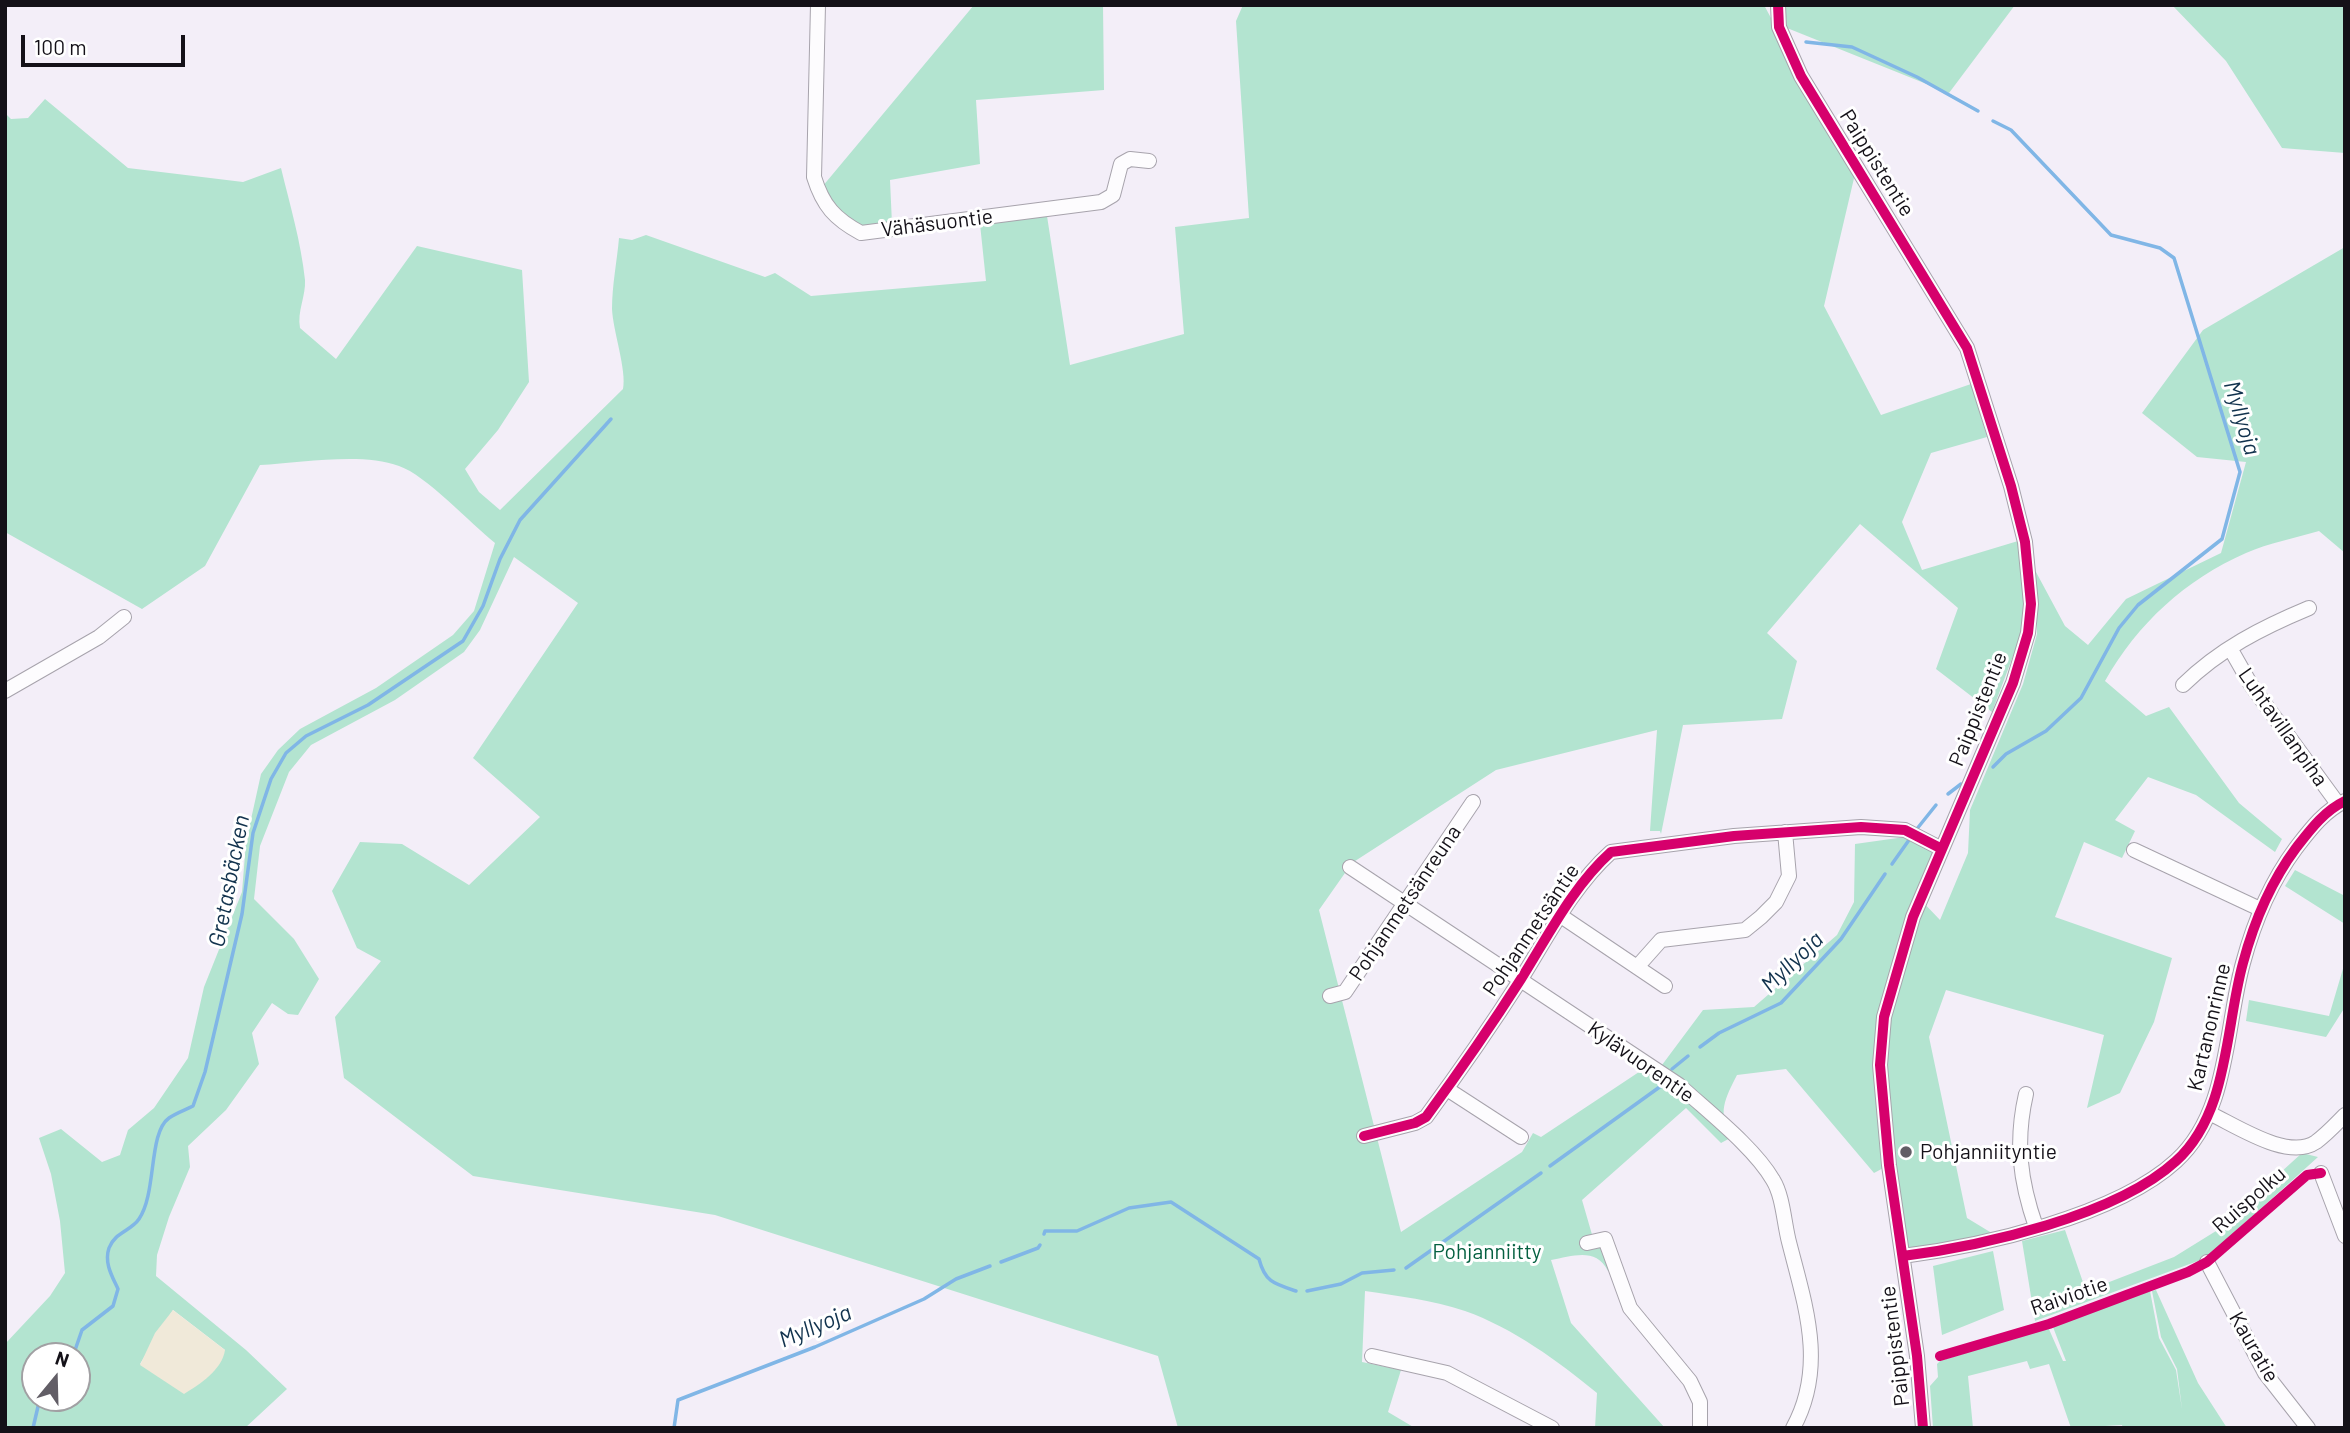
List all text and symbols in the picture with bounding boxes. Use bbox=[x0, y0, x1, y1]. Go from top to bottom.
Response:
scale bar bbox=[24, 21, 189, 65]
text: 100 m bbox=[34, 34, 87, 59]
street label: Paippistentie bbox=[1834, 105, 1920, 221]
street label: Vähäsuontie bbox=[880, 204, 994, 242]
water label: Myllyoja bbox=[2218, 378, 2266, 458]
street label: Paippistentie bbox=[1944, 648, 2012, 770]
street label: Luhtavillanpiha bbox=[2233, 663, 2333, 791]
water label: Gretasbäcken bbox=[203, 813, 255, 949]
street label: Pohjanmetsänreuna bbox=[1344, 820, 1466, 986]
street label: Pohjanmetsäntie bbox=[1477, 859, 1585, 1001]
water label: Myllyoja bbox=[1755, 926, 1829, 998]
street label: Kartanonrinne bbox=[2182, 961, 2236, 1093]
street label: Kylävuorentie bbox=[1583, 1016, 1699, 1108]
place label: Pohjanniityntie bbox=[1920, 1139, 2057, 1165]
marker: Pohjanniityntie bbox=[1898, 1144, 1914, 1160]
street label: Ruispolku bbox=[2207, 1161, 2291, 1239]
park label: Pohjanniitty bbox=[1432, 1239, 1542, 1265]
street label: Raiviotie bbox=[2027, 1271, 2111, 1321]
street label: Paippistentie bbox=[1875, 1284, 1915, 1408]
water label: Myllyoja bbox=[775, 1298, 855, 1354]
street label: Kauratie bbox=[2224, 1307, 2284, 1387]
north arrow bbox=[21, 1342, 91, 1412]
text: N bbox=[53, 1346, 72, 1371]

